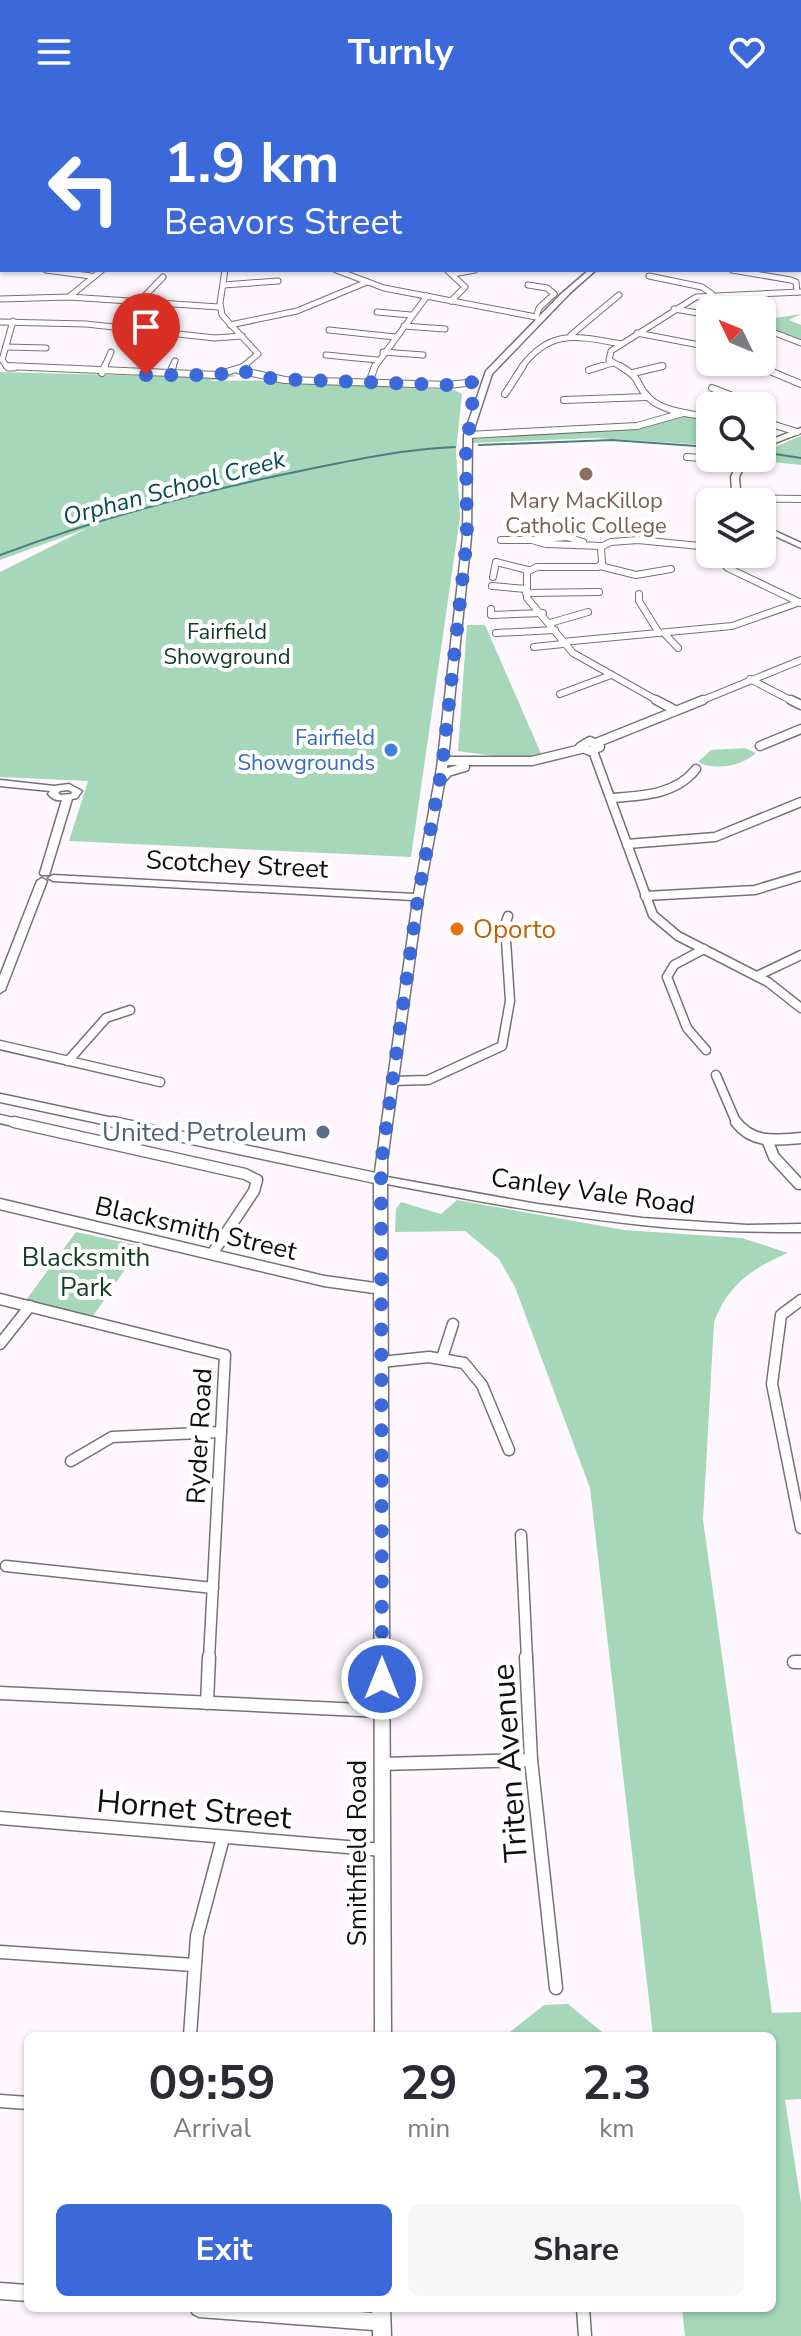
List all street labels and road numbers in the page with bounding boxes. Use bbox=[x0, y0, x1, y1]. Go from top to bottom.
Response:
street label: Scotchey Street bbox=[145, 842, 330, 887]
street label: Canley Vale Road bbox=[489, 1160, 697, 1223]
street label: Blacksmith Street bbox=[92, 1188, 301, 1269]
street label: Ryder Road bbox=[178, 1367, 221, 1505]
street label: Triten Avenue bbox=[481, 1662, 538, 1864]
street label: Smithfield Road bbox=[340, 1760, 375, 1946]
street label: Hornet Street bbox=[95, 1780, 294, 1840]

